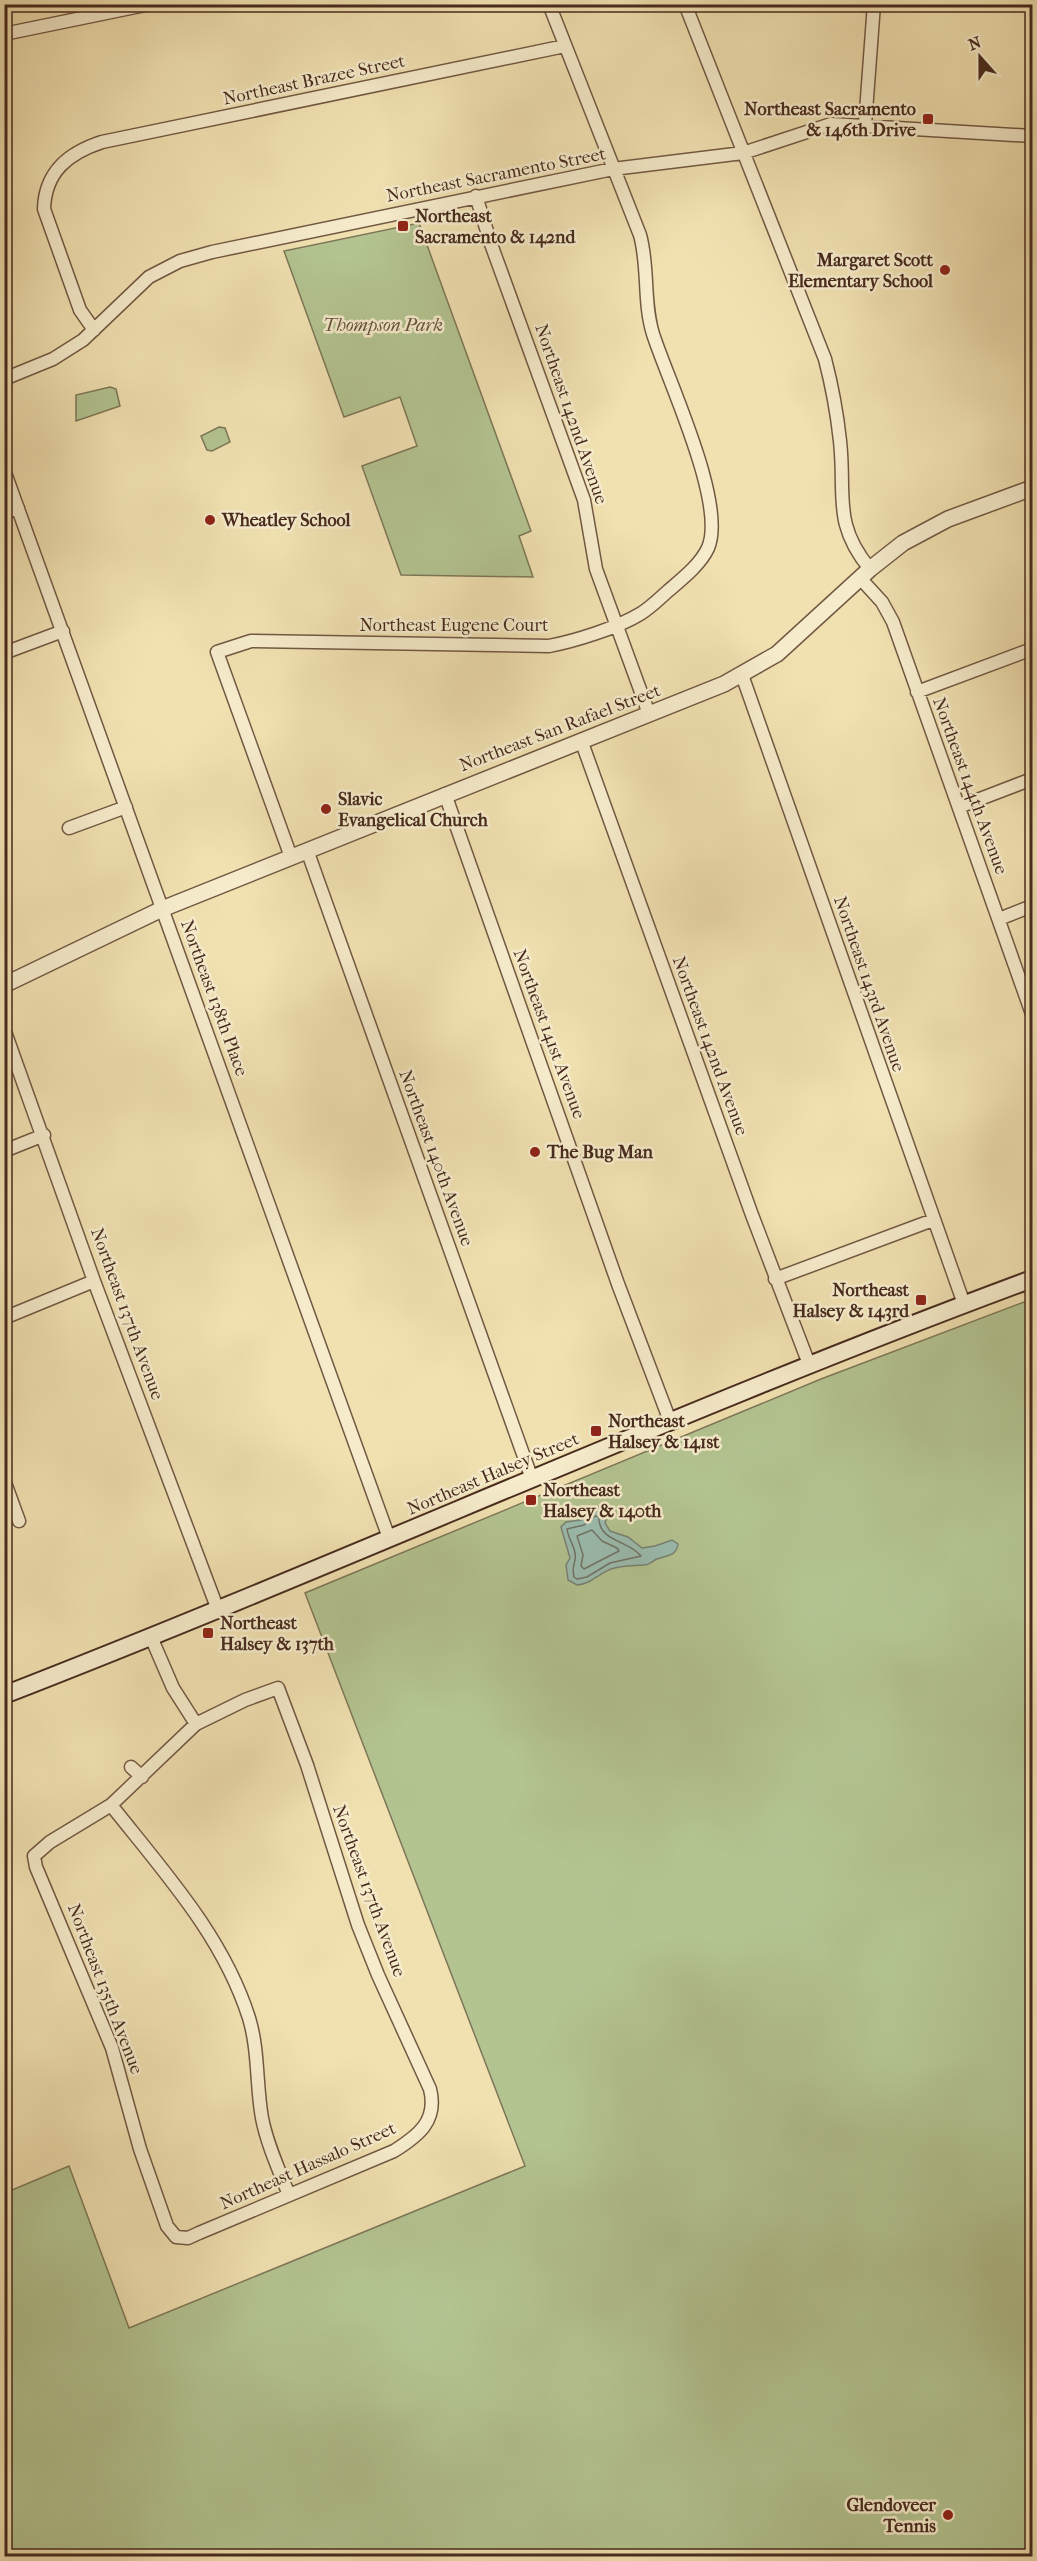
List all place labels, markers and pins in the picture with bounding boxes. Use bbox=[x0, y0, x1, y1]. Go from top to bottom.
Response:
place label: Northeast Sacramento & 146th Drive bbox=[744, 99, 916, 141]
marker: Northeast Sacramento & 146th Drive bbox=[921, 112, 935, 126]
place label: Northeast Sacramento & 142nd bbox=[415, 206, 576, 248]
marker: Northeast Sacramento & 142nd bbox=[396, 219, 410, 233]
place label: Margaret Scott Elementary School bbox=[788, 250, 934, 292]
marker: Margaret Scott Elementary School bbox=[938, 263, 952, 277]
place label: Wheatley School bbox=[221, 510, 352, 531]
marker: Wheatley School bbox=[203, 513, 217, 527]
place label: Slavic Evangelical Church bbox=[338, 789, 489, 831]
marker: Slavic Evangelical Church bbox=[319, 802, 333, 816]
place label: The Bug Man bbox=[546, 1142, 653, 1163]
marker: The Bug Man bbox=[528, 1145, 542, 1159]
place label: Northeast Halsey & 143rd bbox=[792, 1280, 910, 1322]
marker: Northeast Halsey & 143rd bbox=[914, 1293, 928, 1307]
place label: Northeast Halsey & 141st bbox=[608, 1411, 720, 1453]
marker: Northeast Halsey & 141st bbox=[589, 1424, 603, 1438]
place label: Northeast Halsey & 140th bbox=[543, 1480, 662, 1522]
marker: Northeast Halsey & 140th bbox=[524, 1493, 538, 1507]
place label: Northeast Halsey & 137th bbox=[220, 1613, 335, 1655]
marker: Northeast Halsey & 137th bbox=[201, 1626, 215, 1640]
place label: Glendoveer Tennis bbox=[846, 2495, 936, 2537]
marker: Glendoveer Tennis bbox=[941, 2508, 955, 2522]

